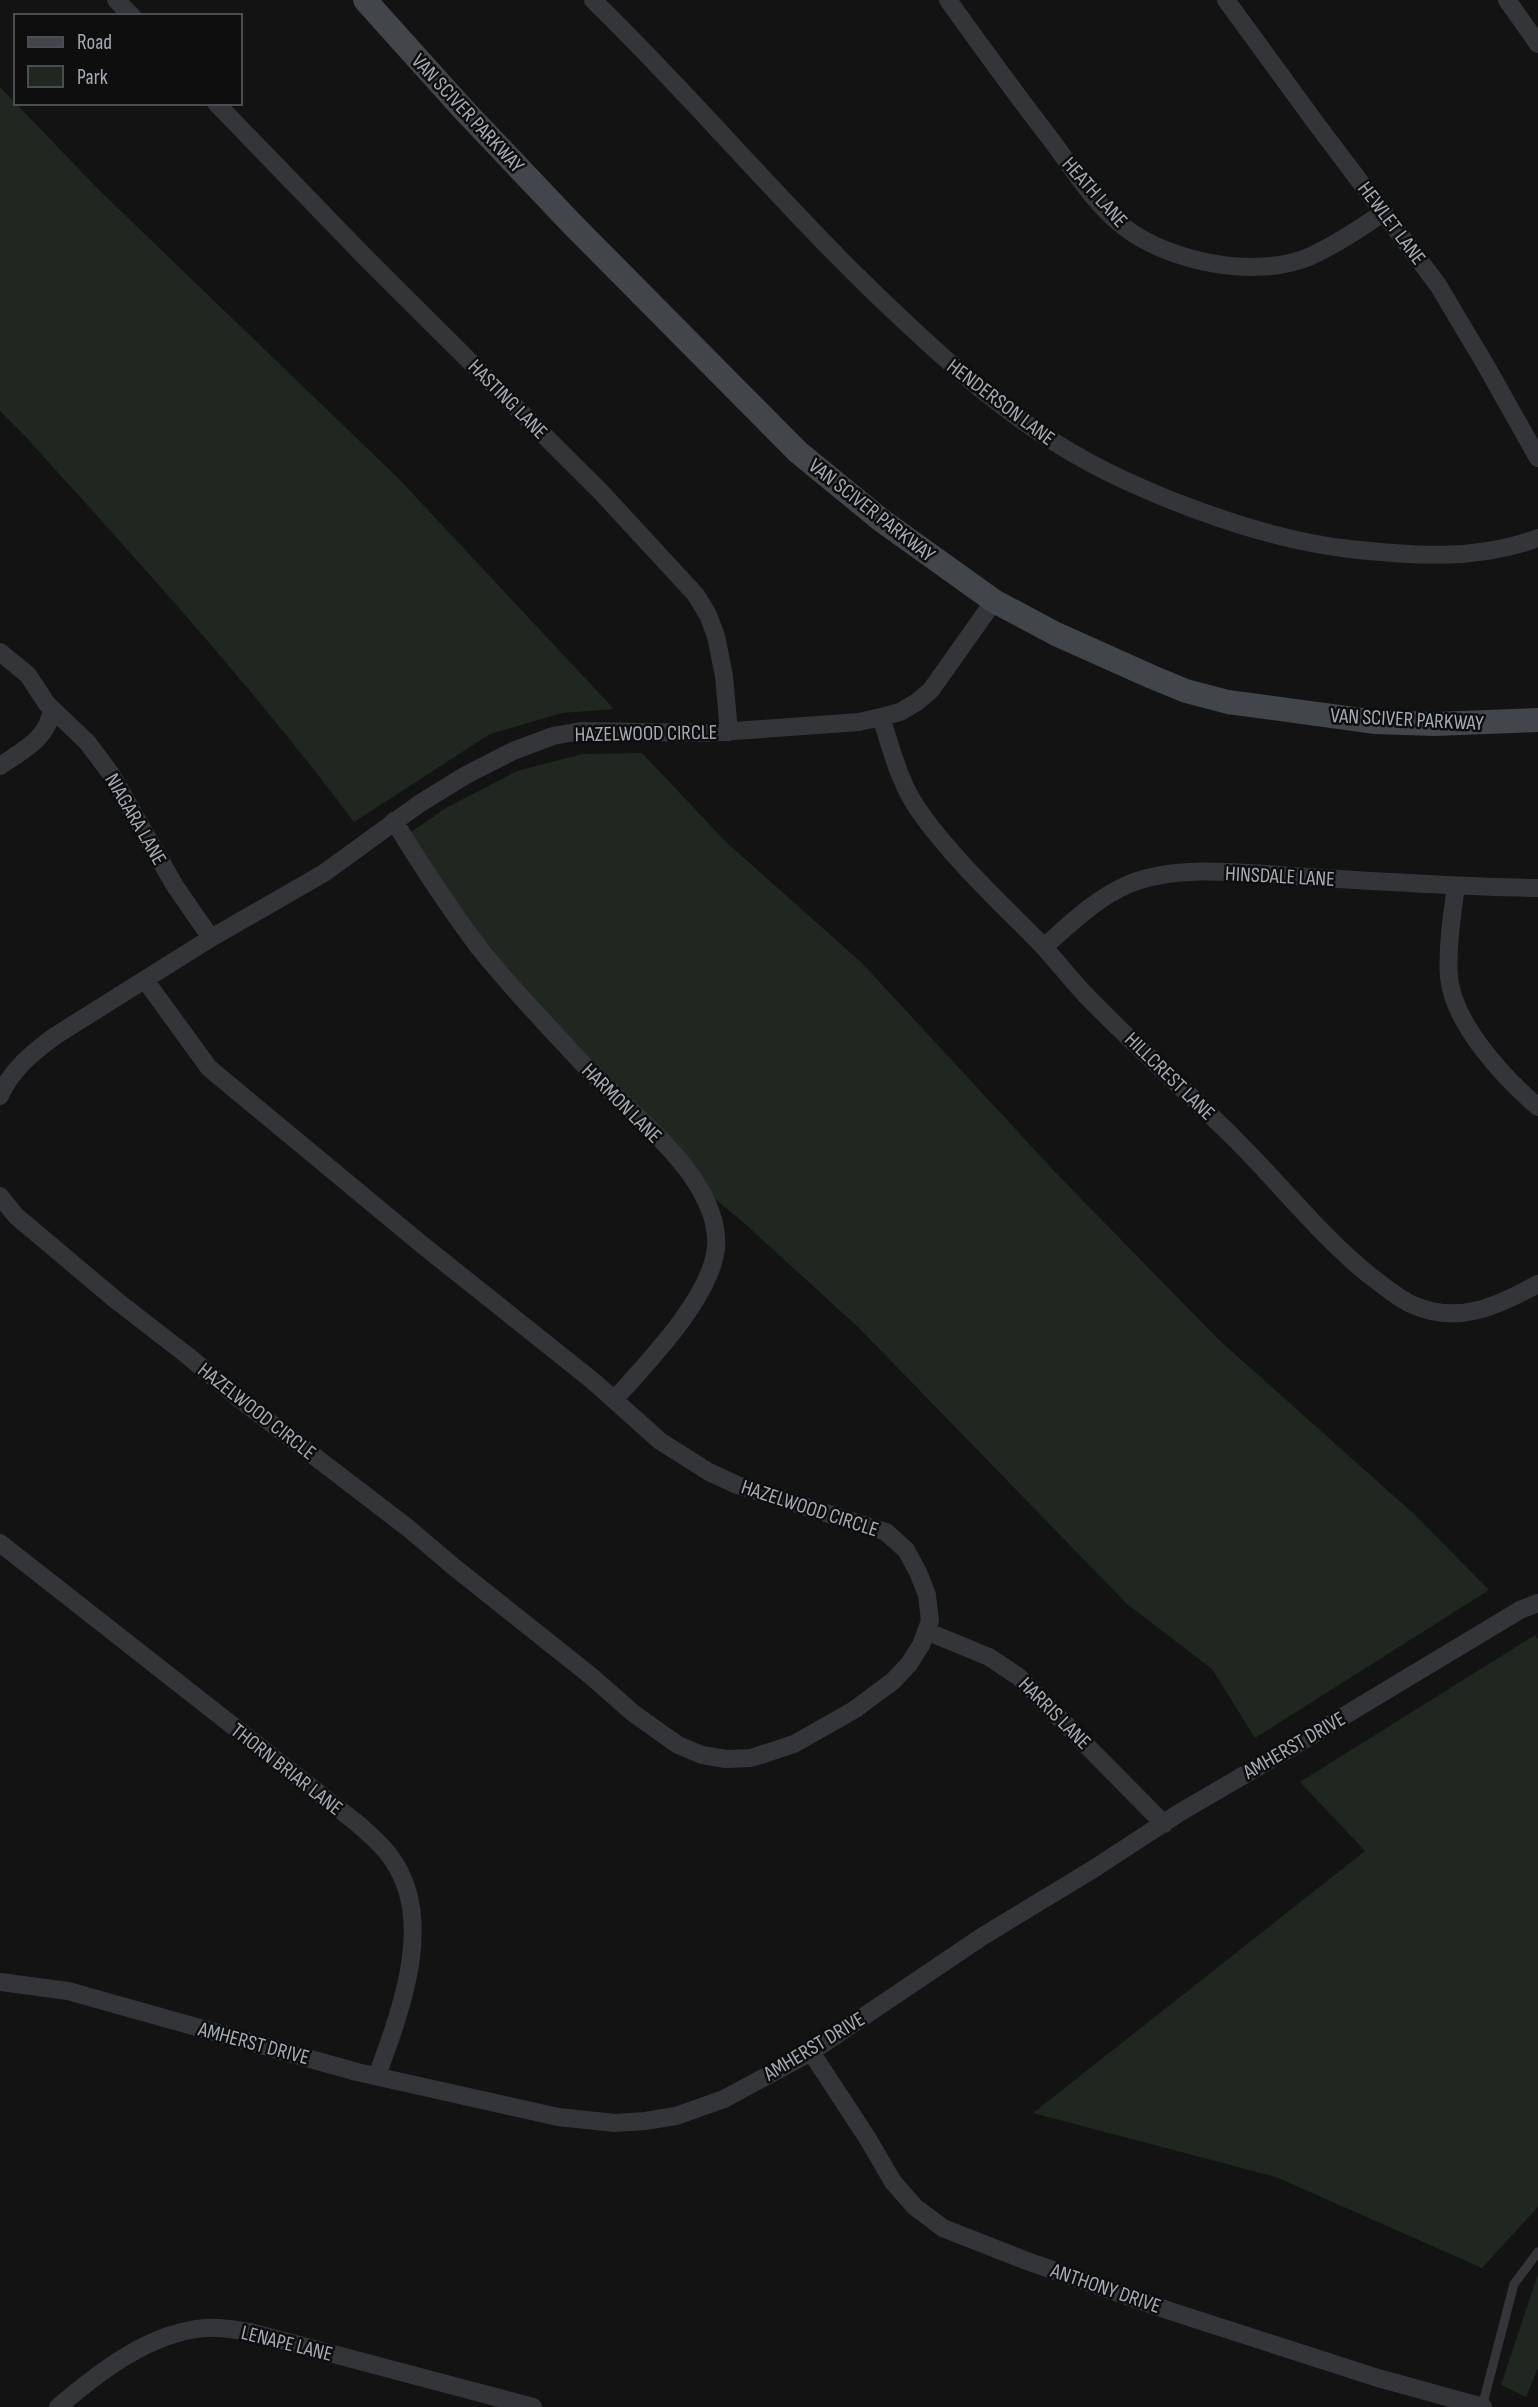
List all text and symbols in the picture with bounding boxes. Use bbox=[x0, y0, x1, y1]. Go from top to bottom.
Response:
legend bbox=[14, 14, 242, 105]
text: Road bbox=[77, 30, 112, 55]
street label: VAN SCIVER PARKWAY bbox=[406, 49, 529, 178]
text: Park bbox=[77, 65, 108, 90]
street label: HEATH LANE bbox=[1057, 152, 1133, 233]
street label: HEWLET LANE bbox=[1352, 177, 1431, 270]
street label: HASTING LANE bbox=[463, 354, 553, 444]
street label: HENDERSON LANE bbox=[942, 354, 1060, 451]
street label: VAN SCIVER PARKWAY bbox=[804, 453, 940, 568]
street label: VAN SCIVER PARKWAY bbox=[1330, 703, 1484, 736]
street label: HAZELWOOD CIRCLE bbox=[574, 720, 718, 747]
street label: NIAGARA LANE bbox=[99, 769, 172, 869]
street label: HINSDALE LANE bbox=[1225, 861, 1335, 892]
street label: HILLCREST LANE bbox=[1119, 1027, 1220, 1126]
street label: HARMON LANE bbox=[577, 1058, 667, 1148]
street label: HAZELWOOD CIRCLE bbox=[193, 1358, 321, 1465]
street label: HAZELWOOD CIRCLE bbox=[738, 1475, 882, 1542]
street label: HARRIS LANE bbox=[1013, 1672, 1096, 1755]
street label: AMHERST DRIVE bbox=[1238, 1706, 1350, 1785]
street label: THORN BRIAR LANE bbox=[226, 1718, 348, 1821]
street label: AMHERST DRIVE bbox=[758, 2006, 869, 2087]
street label: AMHERST DRIVE bbox=[195, 2016, 312, 2070]
street label: ANTHONY DRIVE bbox=[1047, 2258, 1164, 2319]
street label: LENAPE LANE bbox=[239, 2320, 335, 2367]

